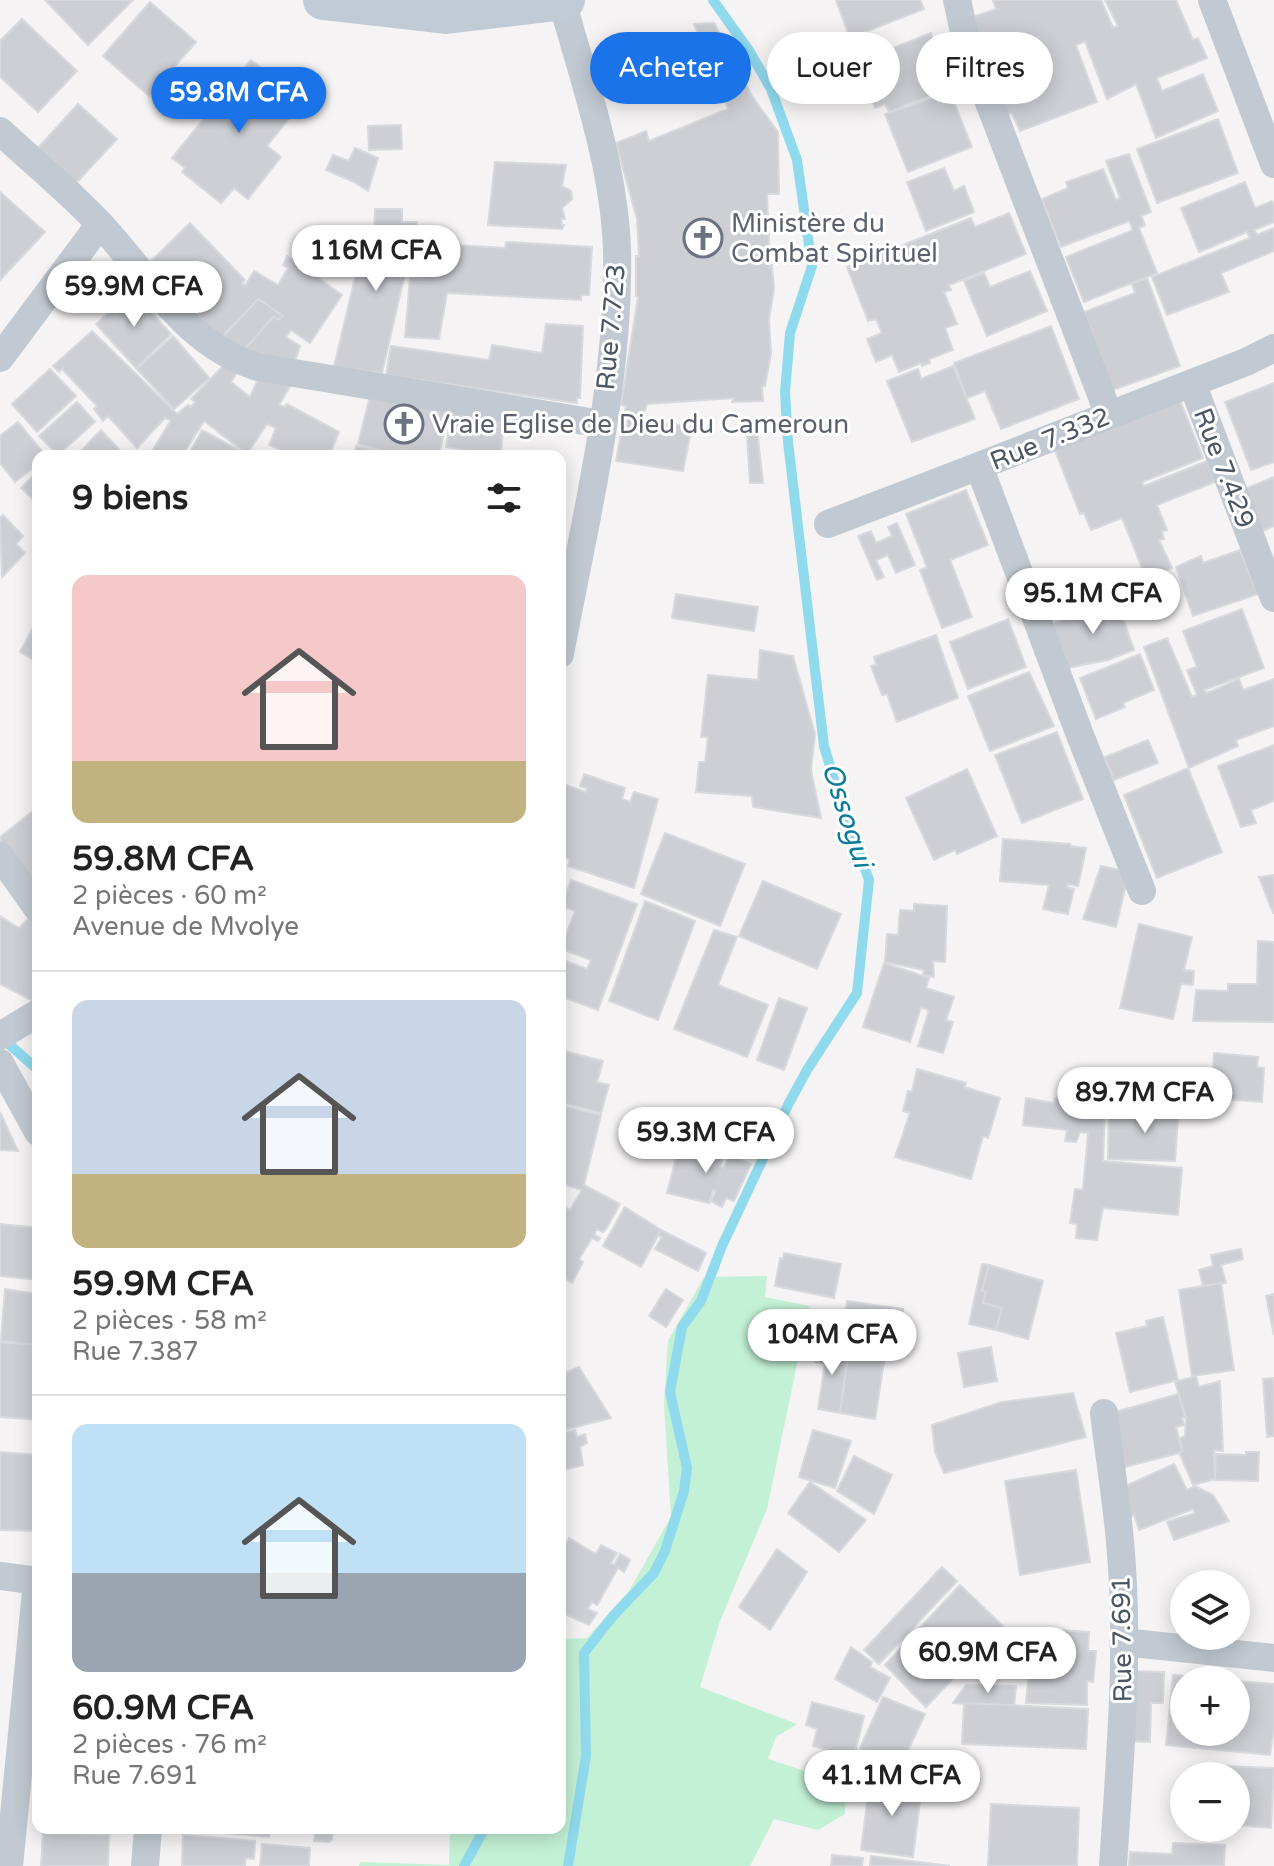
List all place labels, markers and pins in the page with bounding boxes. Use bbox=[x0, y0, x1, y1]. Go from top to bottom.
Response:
pin: 59.8M CFA bbox=[147, 67, 331, 135]
place label: Ministère du Combat Spirituel bbox=[731, 208, 938, 269]
church icon: Ministère du Combat Spirituel bbox=[682, 217, 724, 259]
pin: 116M CFA bbox=[293, 225, 459, 293]
pin: 59.9M CFA bbox=[42, 261, 226, 329]
church icon: Vraie Eglise de Dieu du Cameroun bbox=[383, 403, 425, 445]
place label: Vraie Eglise de Dieu du Cameroun bbox=[432, 409, 849, 440]
pin: 95.1M CFA bbox=[1001, 568, 1185, 636]
pin: 89.7M CFA bbox=[1053, 1067, 1237, 1135]
pin: 59.3M CFA bbox=[614, 1107, 798, 1175]
pin: 104M CFA bbox=[749, 1309, 915, 1377]
pin: 60.9M CFA bbox=[896, 1627, 1080, 1695]
pin: 41.1M CFA bbox=[800, 1750, 984, 1818]

